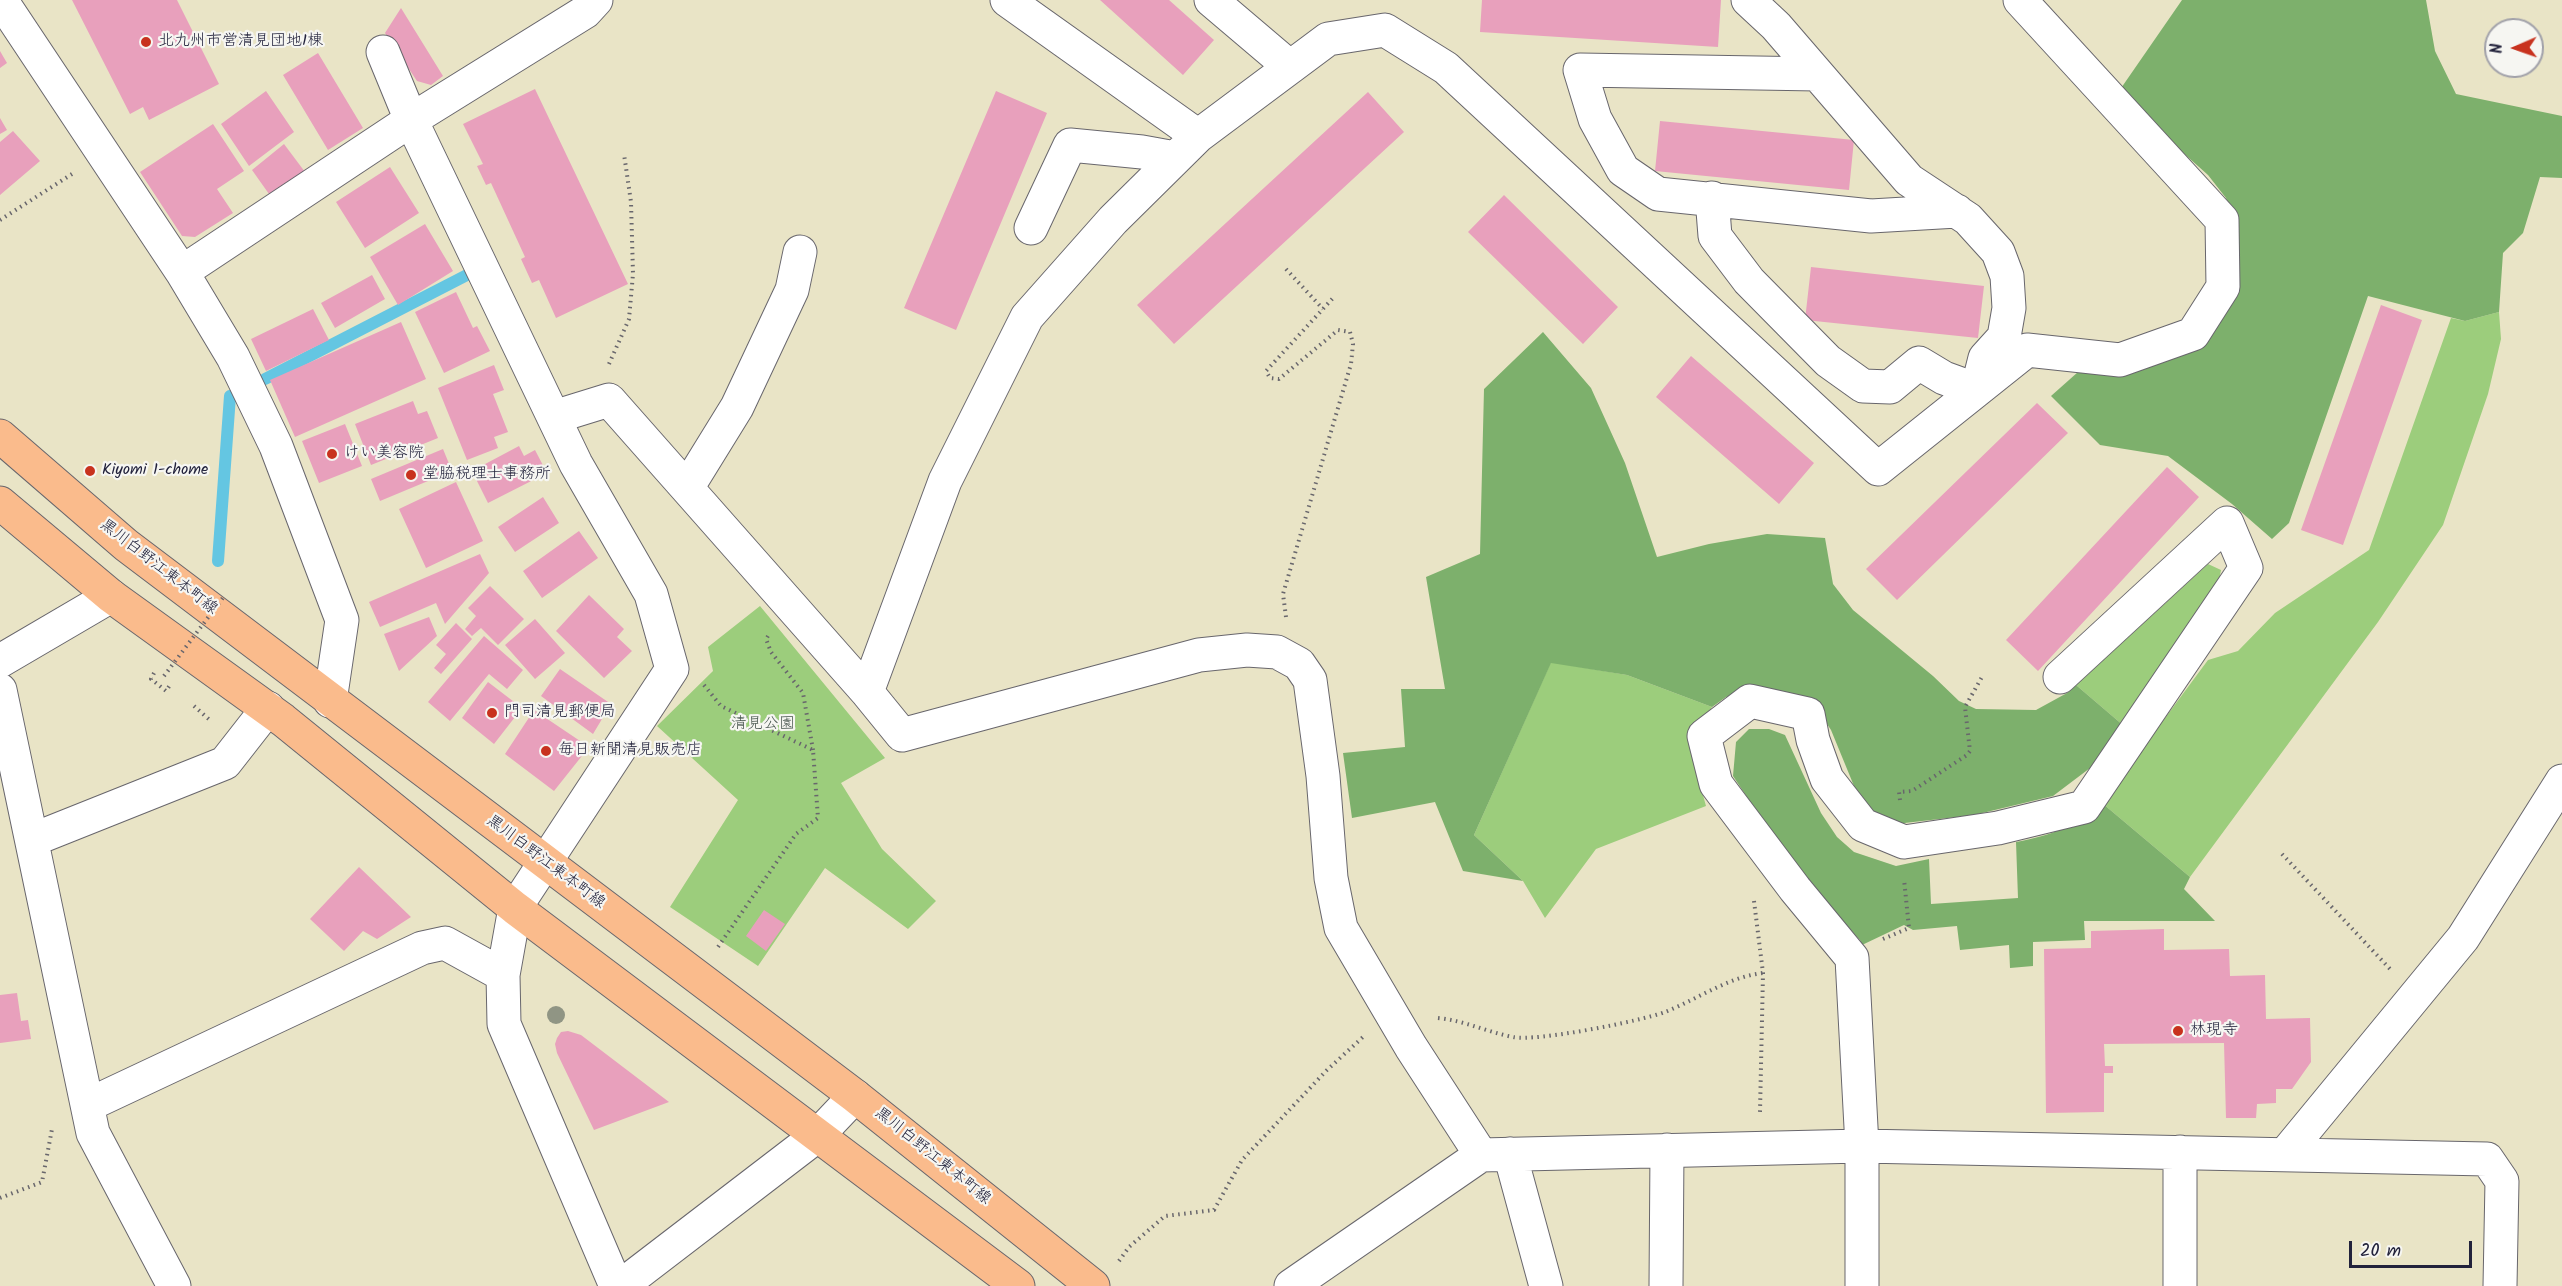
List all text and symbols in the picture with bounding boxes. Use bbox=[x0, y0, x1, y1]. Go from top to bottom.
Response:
north arrow bbox=[2484, 18, 2544, 78]
place label: 北九州市営清見団地1棟 bbox=[158, 32, 323, 52]
marker: 北九州市営清見団地1棟 bbox=[139, 35, 153, 49]
text: N bbox=[2485, 43, 2510, 54]
place label: けい美容院 bbox=[344, 444, 424, 464]
marker: けい美容院 bbox=[325, 447, 339, 461]
place label: Kiyomi 1-chome bbox=[102, 461, 208, 481]
marker: Kiyomi 1-chome bbox=[83, 464, 97, 478]
place label: 堂脇税理士事務所 bbox=[423, 465, 551, 485]
marker: 堂脇税理士事務所 bbox=[404, 468, 418, 482]
street label: 黒川白野江東本町線 bbox=[95, 516, 221, 620]
place label: 門司清見郵便局 bbox=[504, 703, 616, 723]
marker: 門司清見郵便局 bbox=[485, 706, 499, 720]
park label: 清見公園 bbox=[731, 715, 795, 735]
place label: 毎日新聞清見販売店 bbox=[558, 741, 702, 761]
marker: 毎日新聞清見販売店 bbox=[539, 744, 553, 758]
street label: 黒川白野江東本町線 bbox=[482, 812, 608, 914]
place label: 林現寺 bbox=[2190, 1021, 2238, 1041]
marker: 林現寺 bbox=[2171, 1024, 2185, 1038]
street label: 黒川白野江東本町線 bbox=[870, 1104, 994, 1210]
scale bar bbox=[2352, 1229, 2475, 1267]
text: 20 m bbox=[2360, 1237, 2401, 1266]

